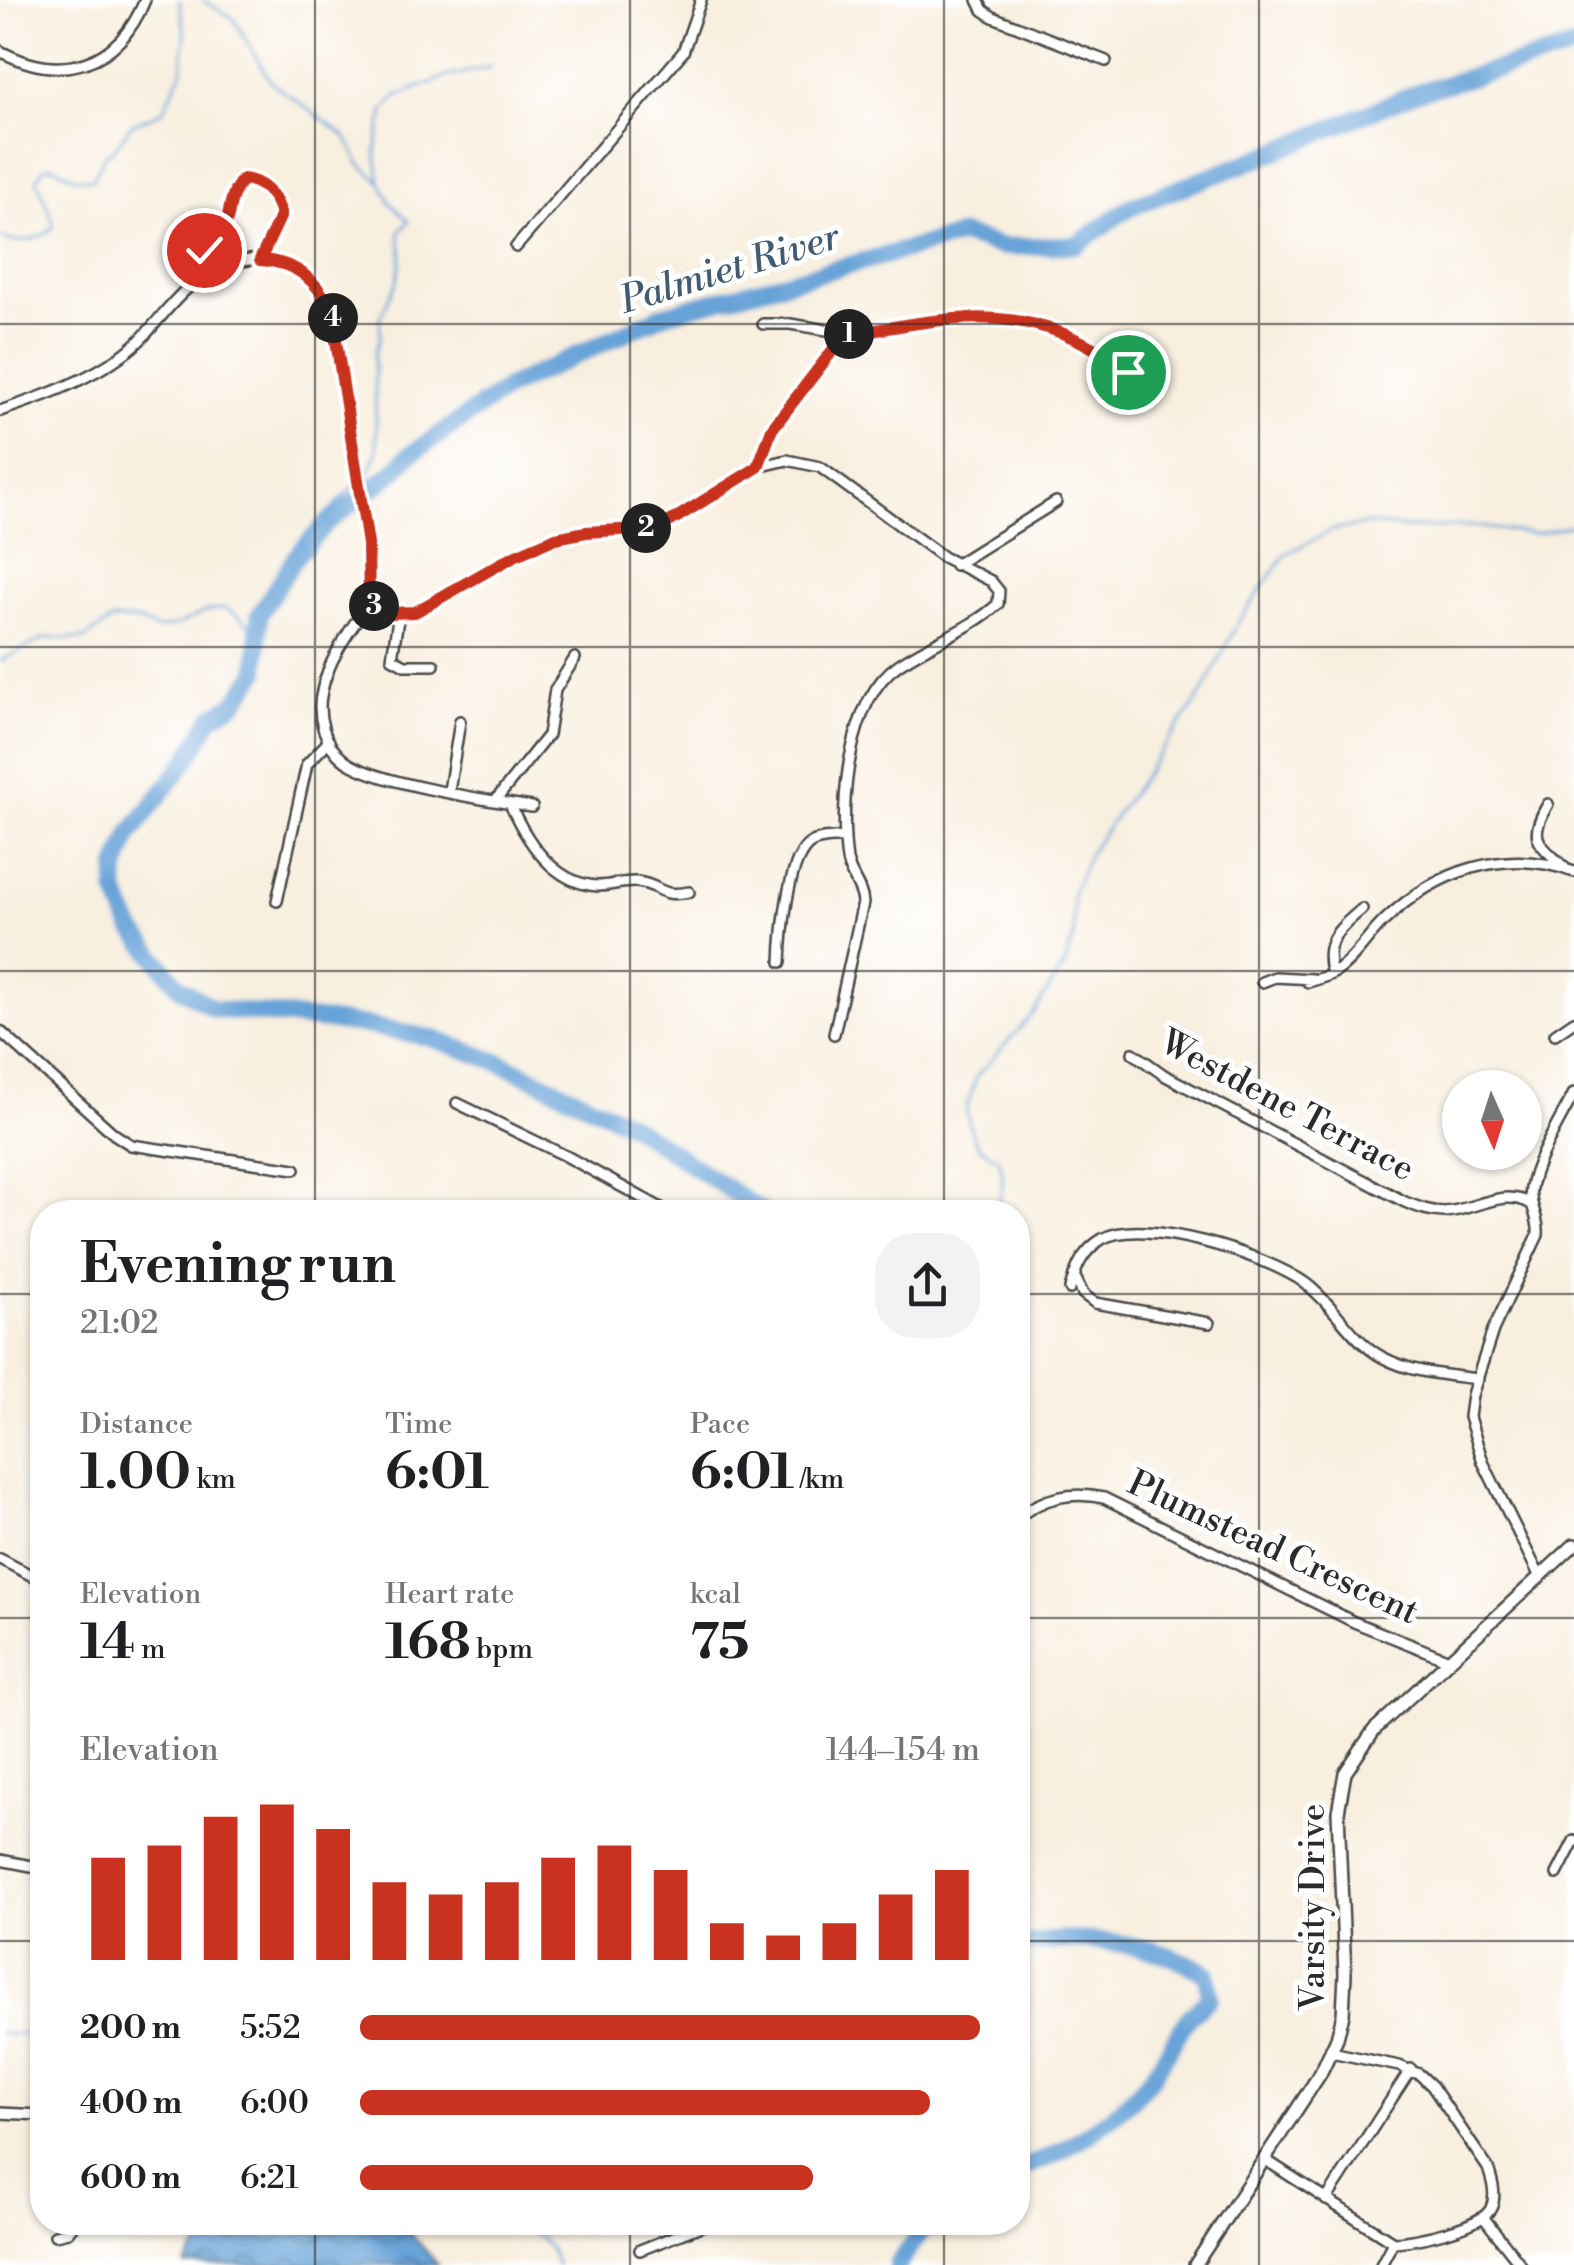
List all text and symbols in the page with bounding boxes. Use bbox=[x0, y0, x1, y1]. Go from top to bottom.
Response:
pin bbox=[162, 208, 247, 293]
water label: Palmiet River bbox=[614, 213, 846, 325]
icon: check bbox=[177, 223, 232, 278]
pin: 4 bbox=[308, 293, 358, 343]
text: 4 bbox=[324, 300, 342, 335]
pin: 1 bbox=[824, 309, 874, 359]
text: 1 bbox=[842, 316, 856, 351]
pin bbox=[1086, 330, 1171, 415]
icon: arrive bbox=[1101, 345, 1156, 400]
pin: 2 bbox=[621, 503, 671, 553]
text: 2 bbox=[637, 510, 655, 545]
pin: 3 bbox=[349, 581, 399, 631]
text: 3 bbox=[366, 588, 382, 623]
street label: Westdene Terrace bbox=[1152, 1020, 1421, 1191]
north arrow bbox=[1442, 1070, 1542, 1170]
map controls bbox=[1442, 1070, 1542, 1170]
text: Evening run bbox=[80, 1231, 396, 1300]
button: share bbox=[875, 1233, 980, 1338]
text: 21:02 bbox=[80, 1303, 159, 1343]
text: Distance bbox=[80, 1407, 193, 1442]
text: Time bbox=[385, 1407, 452, 1442]
text: Pace bbox=[690, 1407, 750, 1442]
text: 1.00 bbox=[80, 1442, 191, 1504]
text: 6:01 bbox=[385, 1442, 489, 1504]
text: 6:01 bbox=[690, 1442, 794, 1504]
text: km bbox=[191, 1462, 236, 1497]
text: /km bbox=[794, 1462, 844, 1497]
street label: Plumstead Crescent bbox=[1121, 1462, 1425, 1634]
text: Elevation bbox=[80, 1577, 201, 1612]
text: Heart rate bbox=[385, 1577, 514, 1612]
text: kcal bbox=[690, 1577, 741, 1612]
text: 14 bbox=[80, 1612, 135, 1674]
text: 168 bbox=[385, 1612, 471, 1674]
text: 75 bbox=[690, 1612, 749, 1674]
text: m bbox=[135, 1632, 166, 1667]
text: bpm bbox=[471, 1632, 533, 1667]
text: Elevation bbox=[80, 1730, 219, 1770]
text: 144–154 m bbox=[826, 1730, 980, 1770]
street label: Varsity Drive bbox=[1292, 1803, 1335, 2012]
text: 200 m bbox=[80, 2008, 181, 2048]
text: 5:52 bbox=[240, 2008, 301, 2048]
text: 400 m bbox=[80, 2083, 182, 2123]
text: 6:00 bbox=[240, 2083, 309, 2123]
text: 600 m bbox=[80, 2158, 181, 2198]
text: 6:21 bbox=[240, 2158, 299, 2198]

